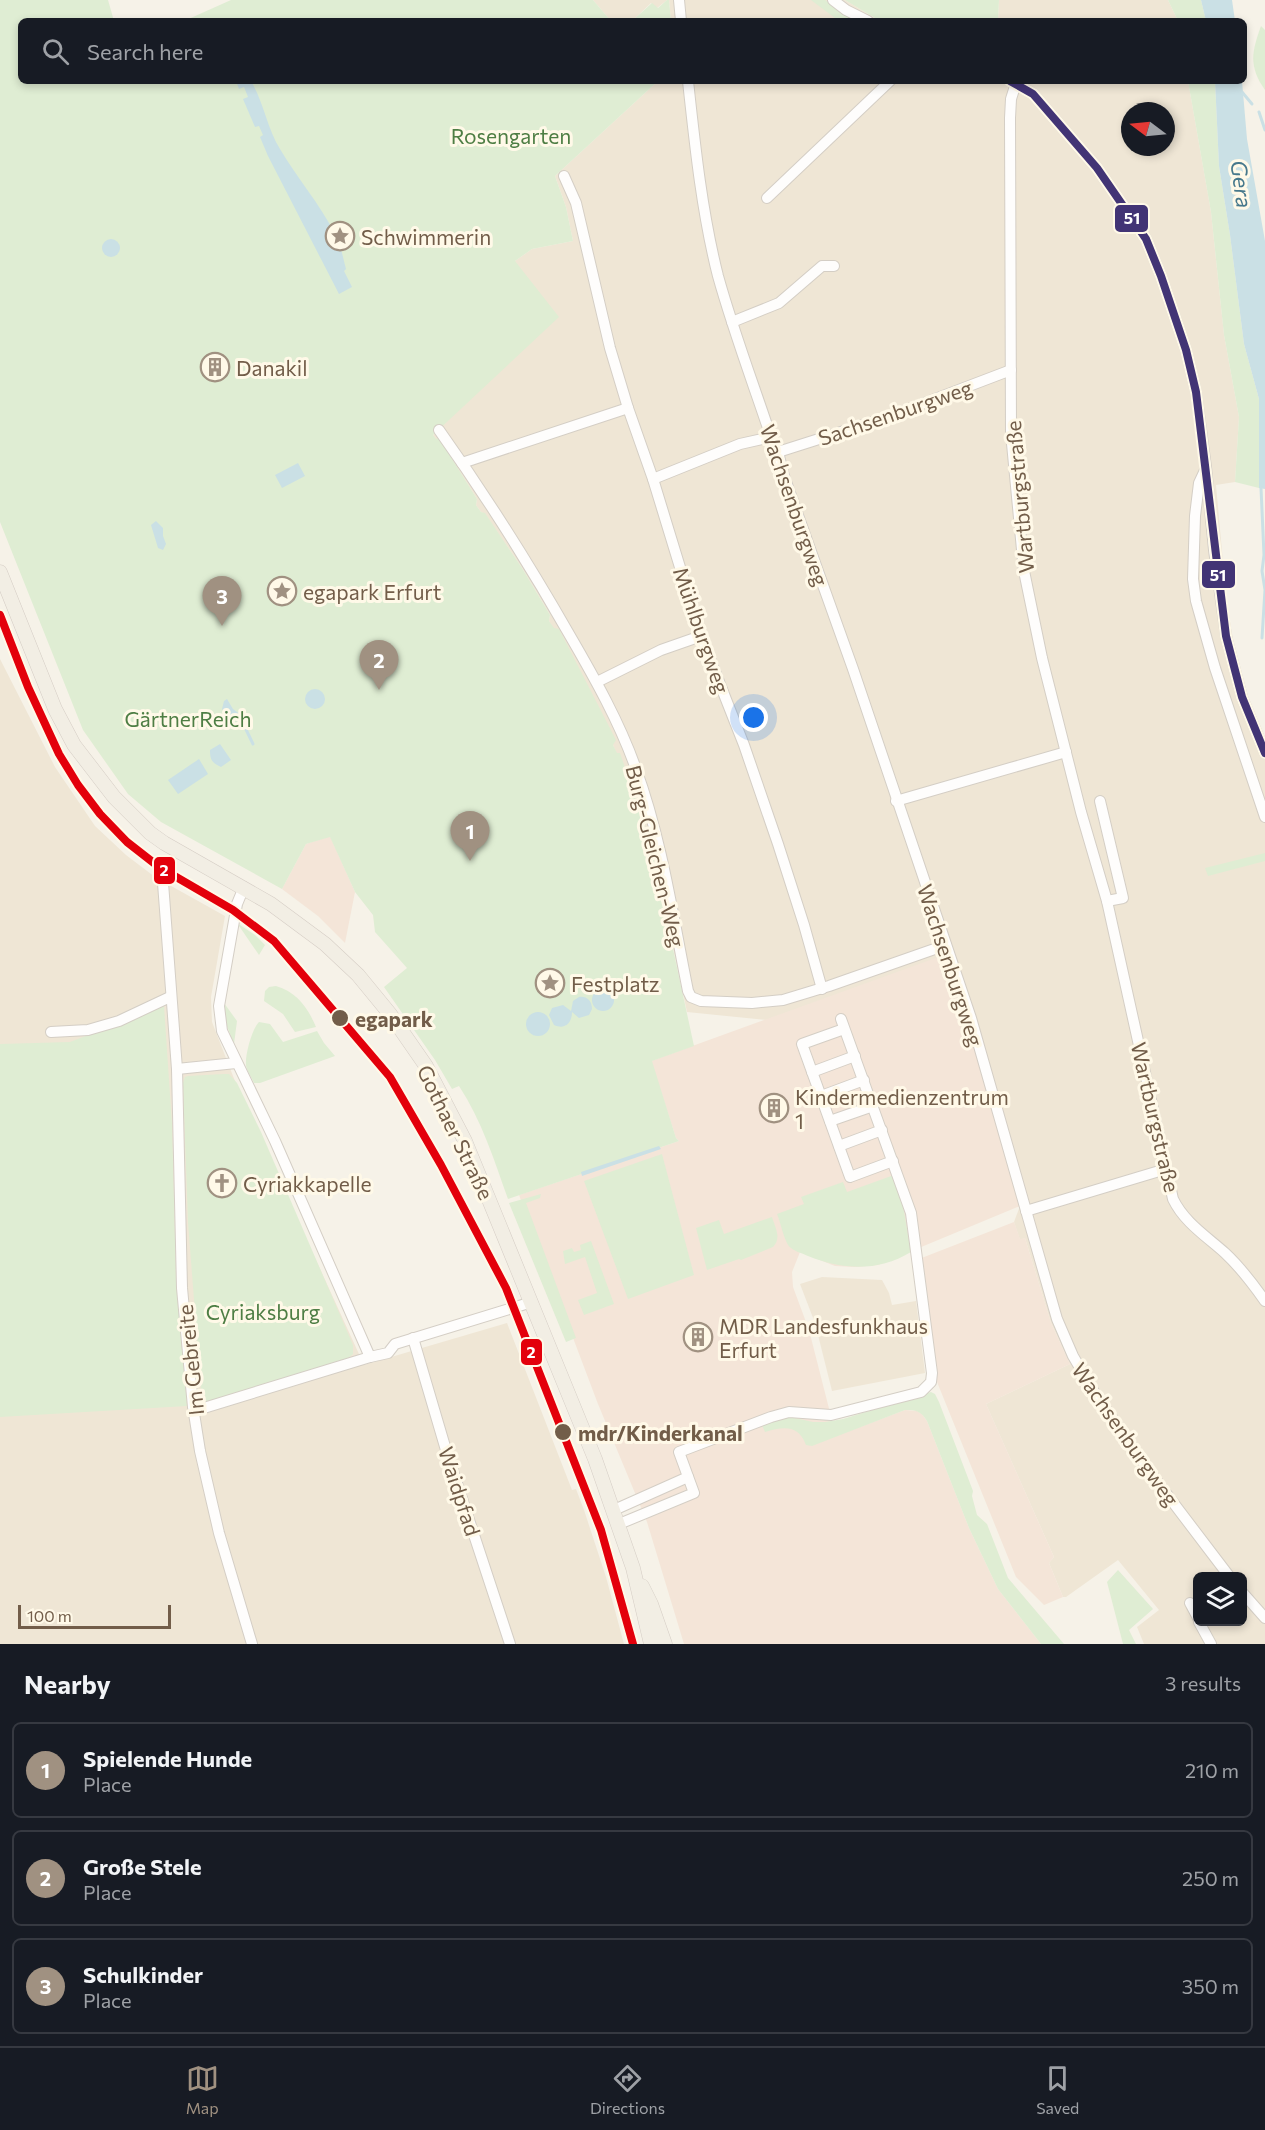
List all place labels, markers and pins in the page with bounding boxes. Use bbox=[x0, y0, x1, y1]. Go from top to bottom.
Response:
place icon: Schwimmerin bbox=[324, 220, 356, 252]
place label: Schwimmerin bbox=[361, 224, 491, 249]
building icon: Danakil bbox=[199, 351, 231, 383]
place label: Danakil bbox=[236, 355, 308, 380]
place icon: egapark Erfurt bbox=[266, 575, 298, 607]
pin: 3 bbox=[202, 576, 242, 626]
place label: egapark Erfurt bbox=[303, 579, 441, 604]
pin: 2 bbox=[360, 640, 398, 690]
pin: 1 bbox=[450, 812, 490, 861]
place icon: Festplatz bbox=[534, 967, 566, 999]
place label: Festplatz bbox=[571, 971, 660, 996]
place label: egapark bbox=[355, 1006, 433, 1031]
marker: egapark bbox=[330, 1008, 350, 1028]
place label: Kindermedienzentrum 1 bbox=[795, 1084, 1009, 1133]
building icon: Kindermedienzentrum 1 bbox=[758, 1092, 790, 1124]
church icon: Cyriakkapelle bbox=[206, 1167, 238, 1199]
place label: Cyriakkapelle bbox=[243, 1171, 372, 1196]
place label: MDR Landesfunkhaus Erfurt bbox=[719, 1313, 928, 1362]
building icon: MDR Landesfunkhaus Erfurt bbox=[682, 1321, 714, 1353]
place label: mdr/Kinderkanal bbox=[578, 1420, 743, 1445]
marker: mdr/Kinderkanal bbox=[553, 1422, 573, 1442]

